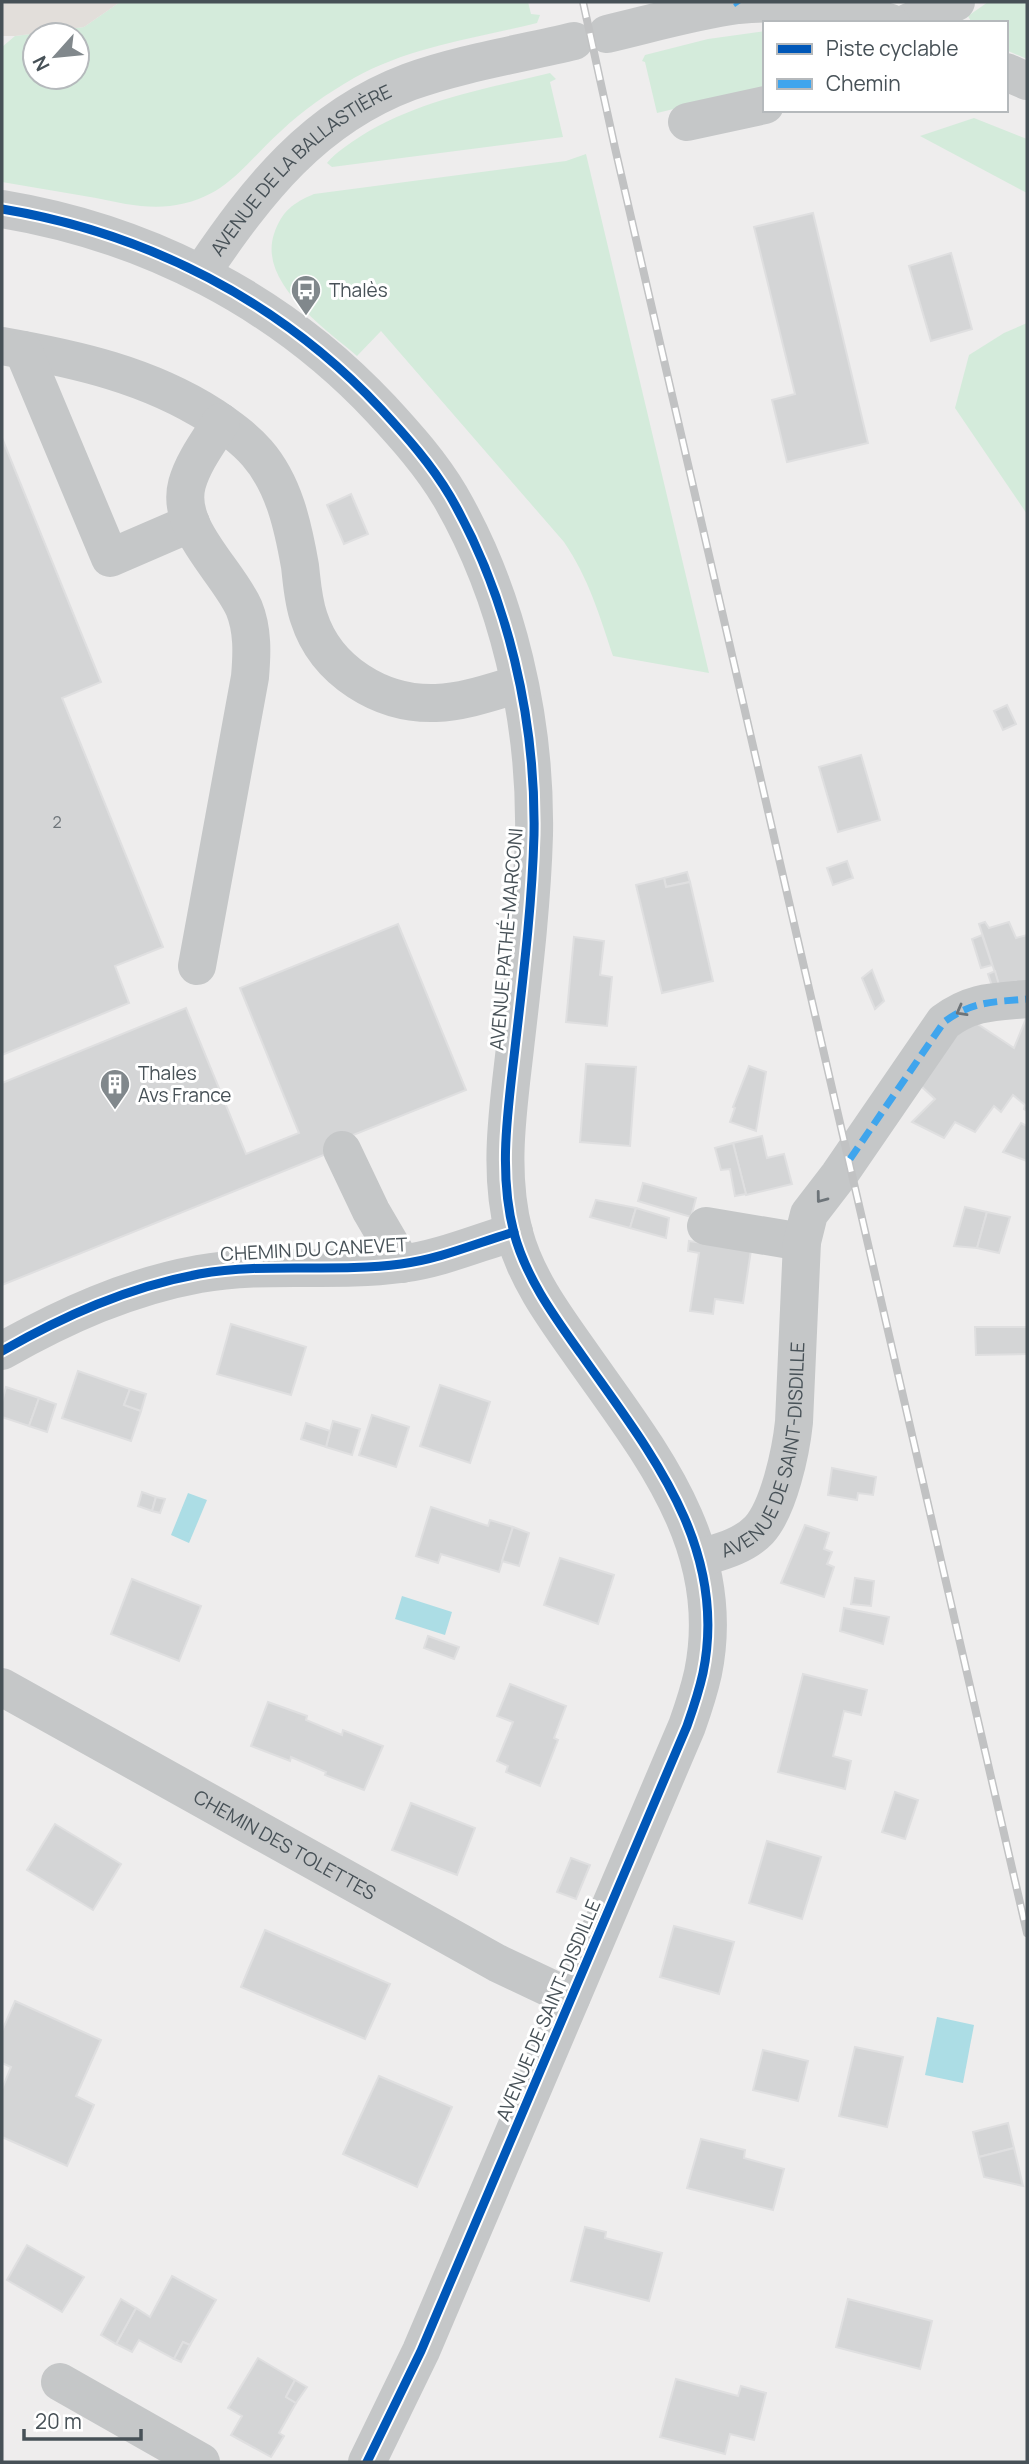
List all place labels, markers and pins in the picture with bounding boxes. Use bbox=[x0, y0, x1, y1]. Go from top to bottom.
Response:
bus stop icon: Thalès bbox=[289, 273, 323, 317]
place label: Thalès bbox=[329, 277, 388, 303]
place label: Thales Avs France bbox=[138, 1060, 231, 1108]
building icon: Thales Avs France bbox=[98, 1067, 132, 1111]

